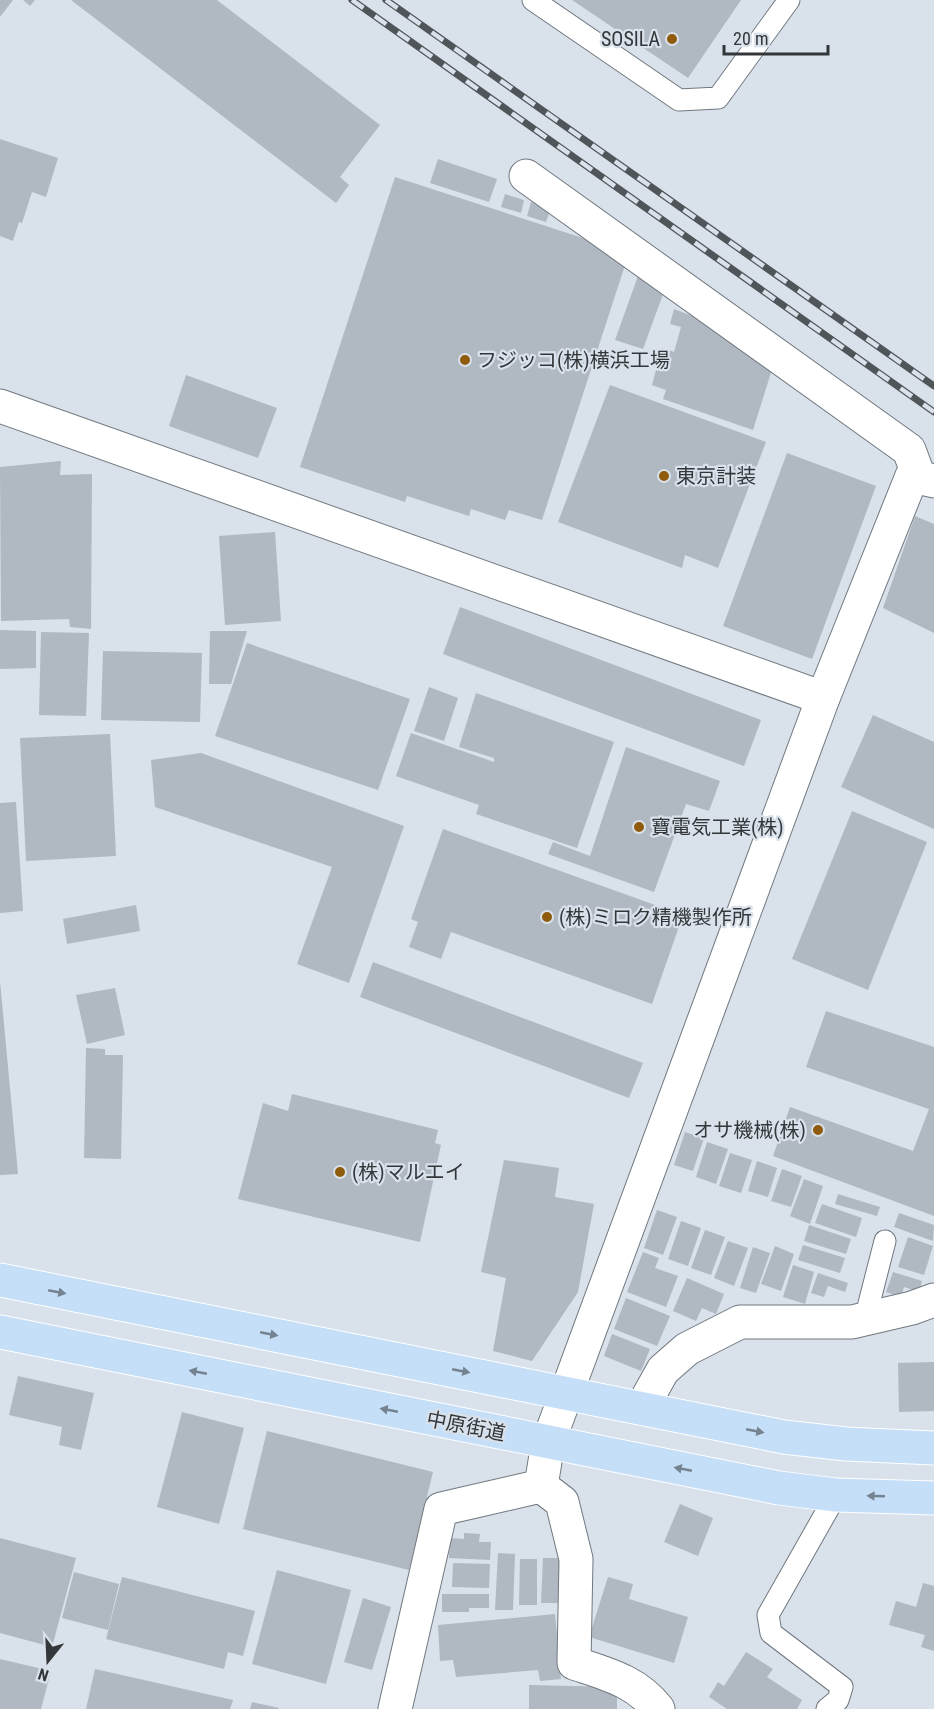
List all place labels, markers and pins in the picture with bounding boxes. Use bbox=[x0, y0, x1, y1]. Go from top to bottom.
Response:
place label: SOSILA bbox=[601, 27, 660, 51]
marker: SOSILA bbox=[665, 32, 679, 46]
place label: フジッコ(株)横浜工場 bbox=[477, 348, 670, 372]
marker: フジッコ(株)横浜工場 bbox=[458, 353, 472, 367]
place label: 東京計装 bbox=[676, 464, 756, 488]
marker: 東京計装 bbox=[657, 469, 671, 483]
place label: 寶電気工業(株) bbox=[651, 815, 784, 839]
marker: 寶電気工業(株) bbox=[632, 820, 646, 834]
place label: (株)ミロク精機製作所 bbox=[559, 905, 752, 929]
marker: (株)ミロク精機製作所 bbox=[540, 910, 554, 924]
place label: オサ機械(株) bbox=[693, 1118, 806, 1142]
marker: オサ機械(株) bbox=[811, 1123, 825, 1137]
place label: (株)マルエイ bbox=[352, 1160, 465, 1184]
marker: (株)マルエイ bbox=[333, 1165, 347, 1179]

